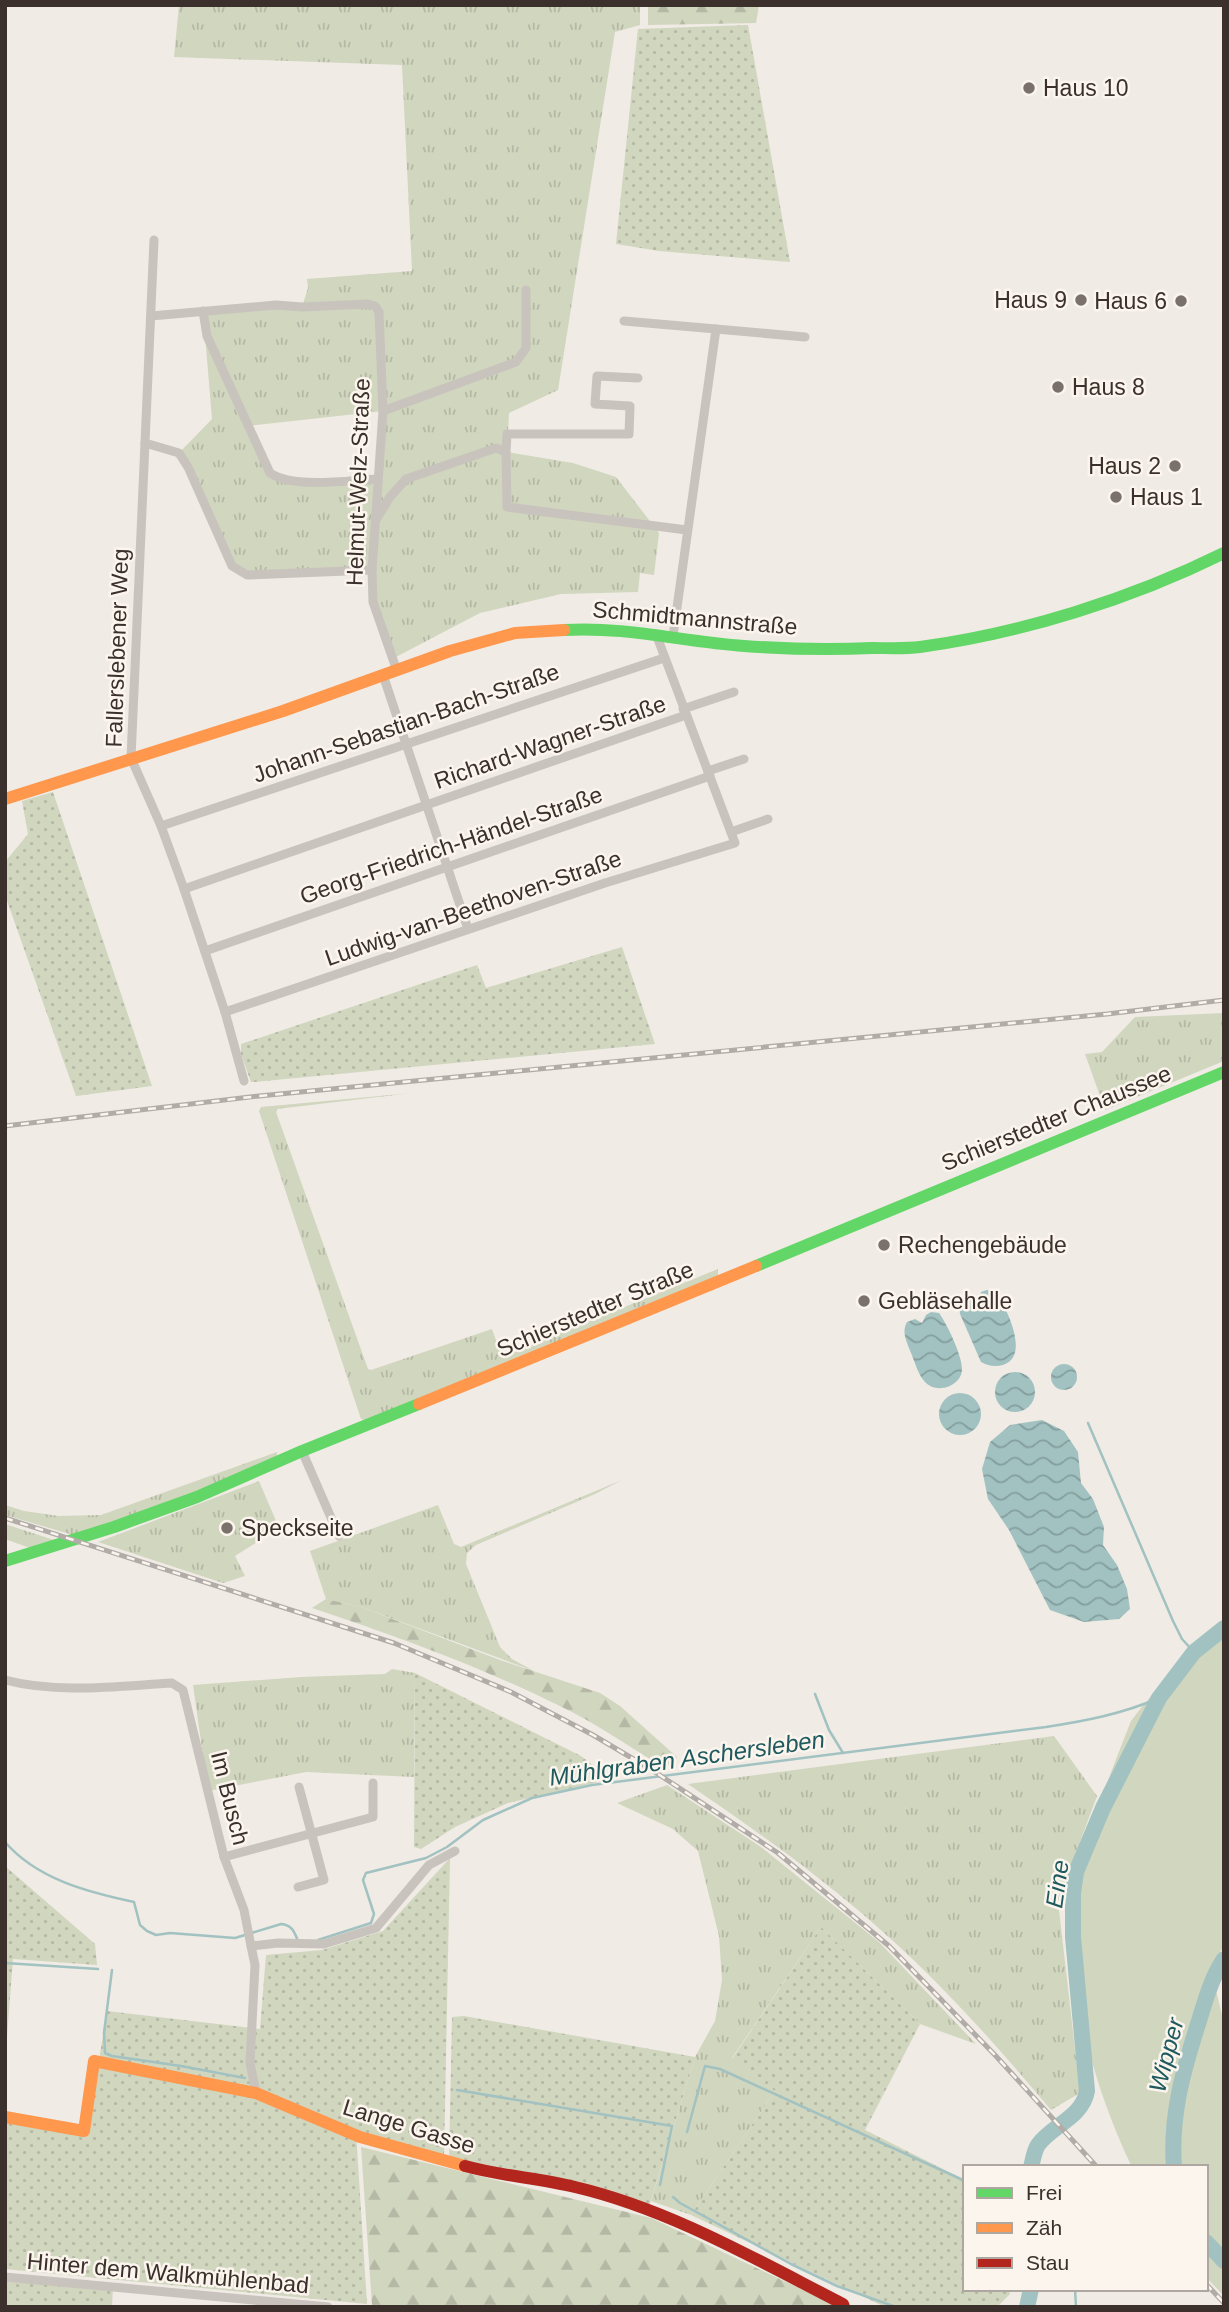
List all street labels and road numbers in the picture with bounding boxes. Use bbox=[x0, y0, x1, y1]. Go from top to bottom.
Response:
street label: Helmut-Welz-Straße bbox=[341, 378, 375, 586]
street label: Fallerslebener Weg bbox=[101, 548, 133, 748]
street label: Schmidtmannstraße bbox=[591, 596, 799, 640]
street label: Johann-Sebastian-Bach-Straße bbox=[249, 658, 563, 788]
street label: Richard-Wagner-Straße bbox=[431, 690, 669, 794]
street label: Georg-Friedrich-Händel-Straße bbox=[296, 781, 606, 909]
street label: Ludwig-van-Beethoven-Straße bbox=[321, 845, 625, 971]
street label: Schierstedter Chaussee bbox=[937, 1060, 1175, 1176]
street label: Schierstedter Straße bbox=[493, 1256, 697, 1362]
street label: Im Busch bbox=[206, 1748, 254, 1848]
street label: Lange Gasse bbox=[340, 2094, 478, 2158]
street label: Hinter dem Walkmühlenbad bbox=[26, 2248, 310, 2298]

